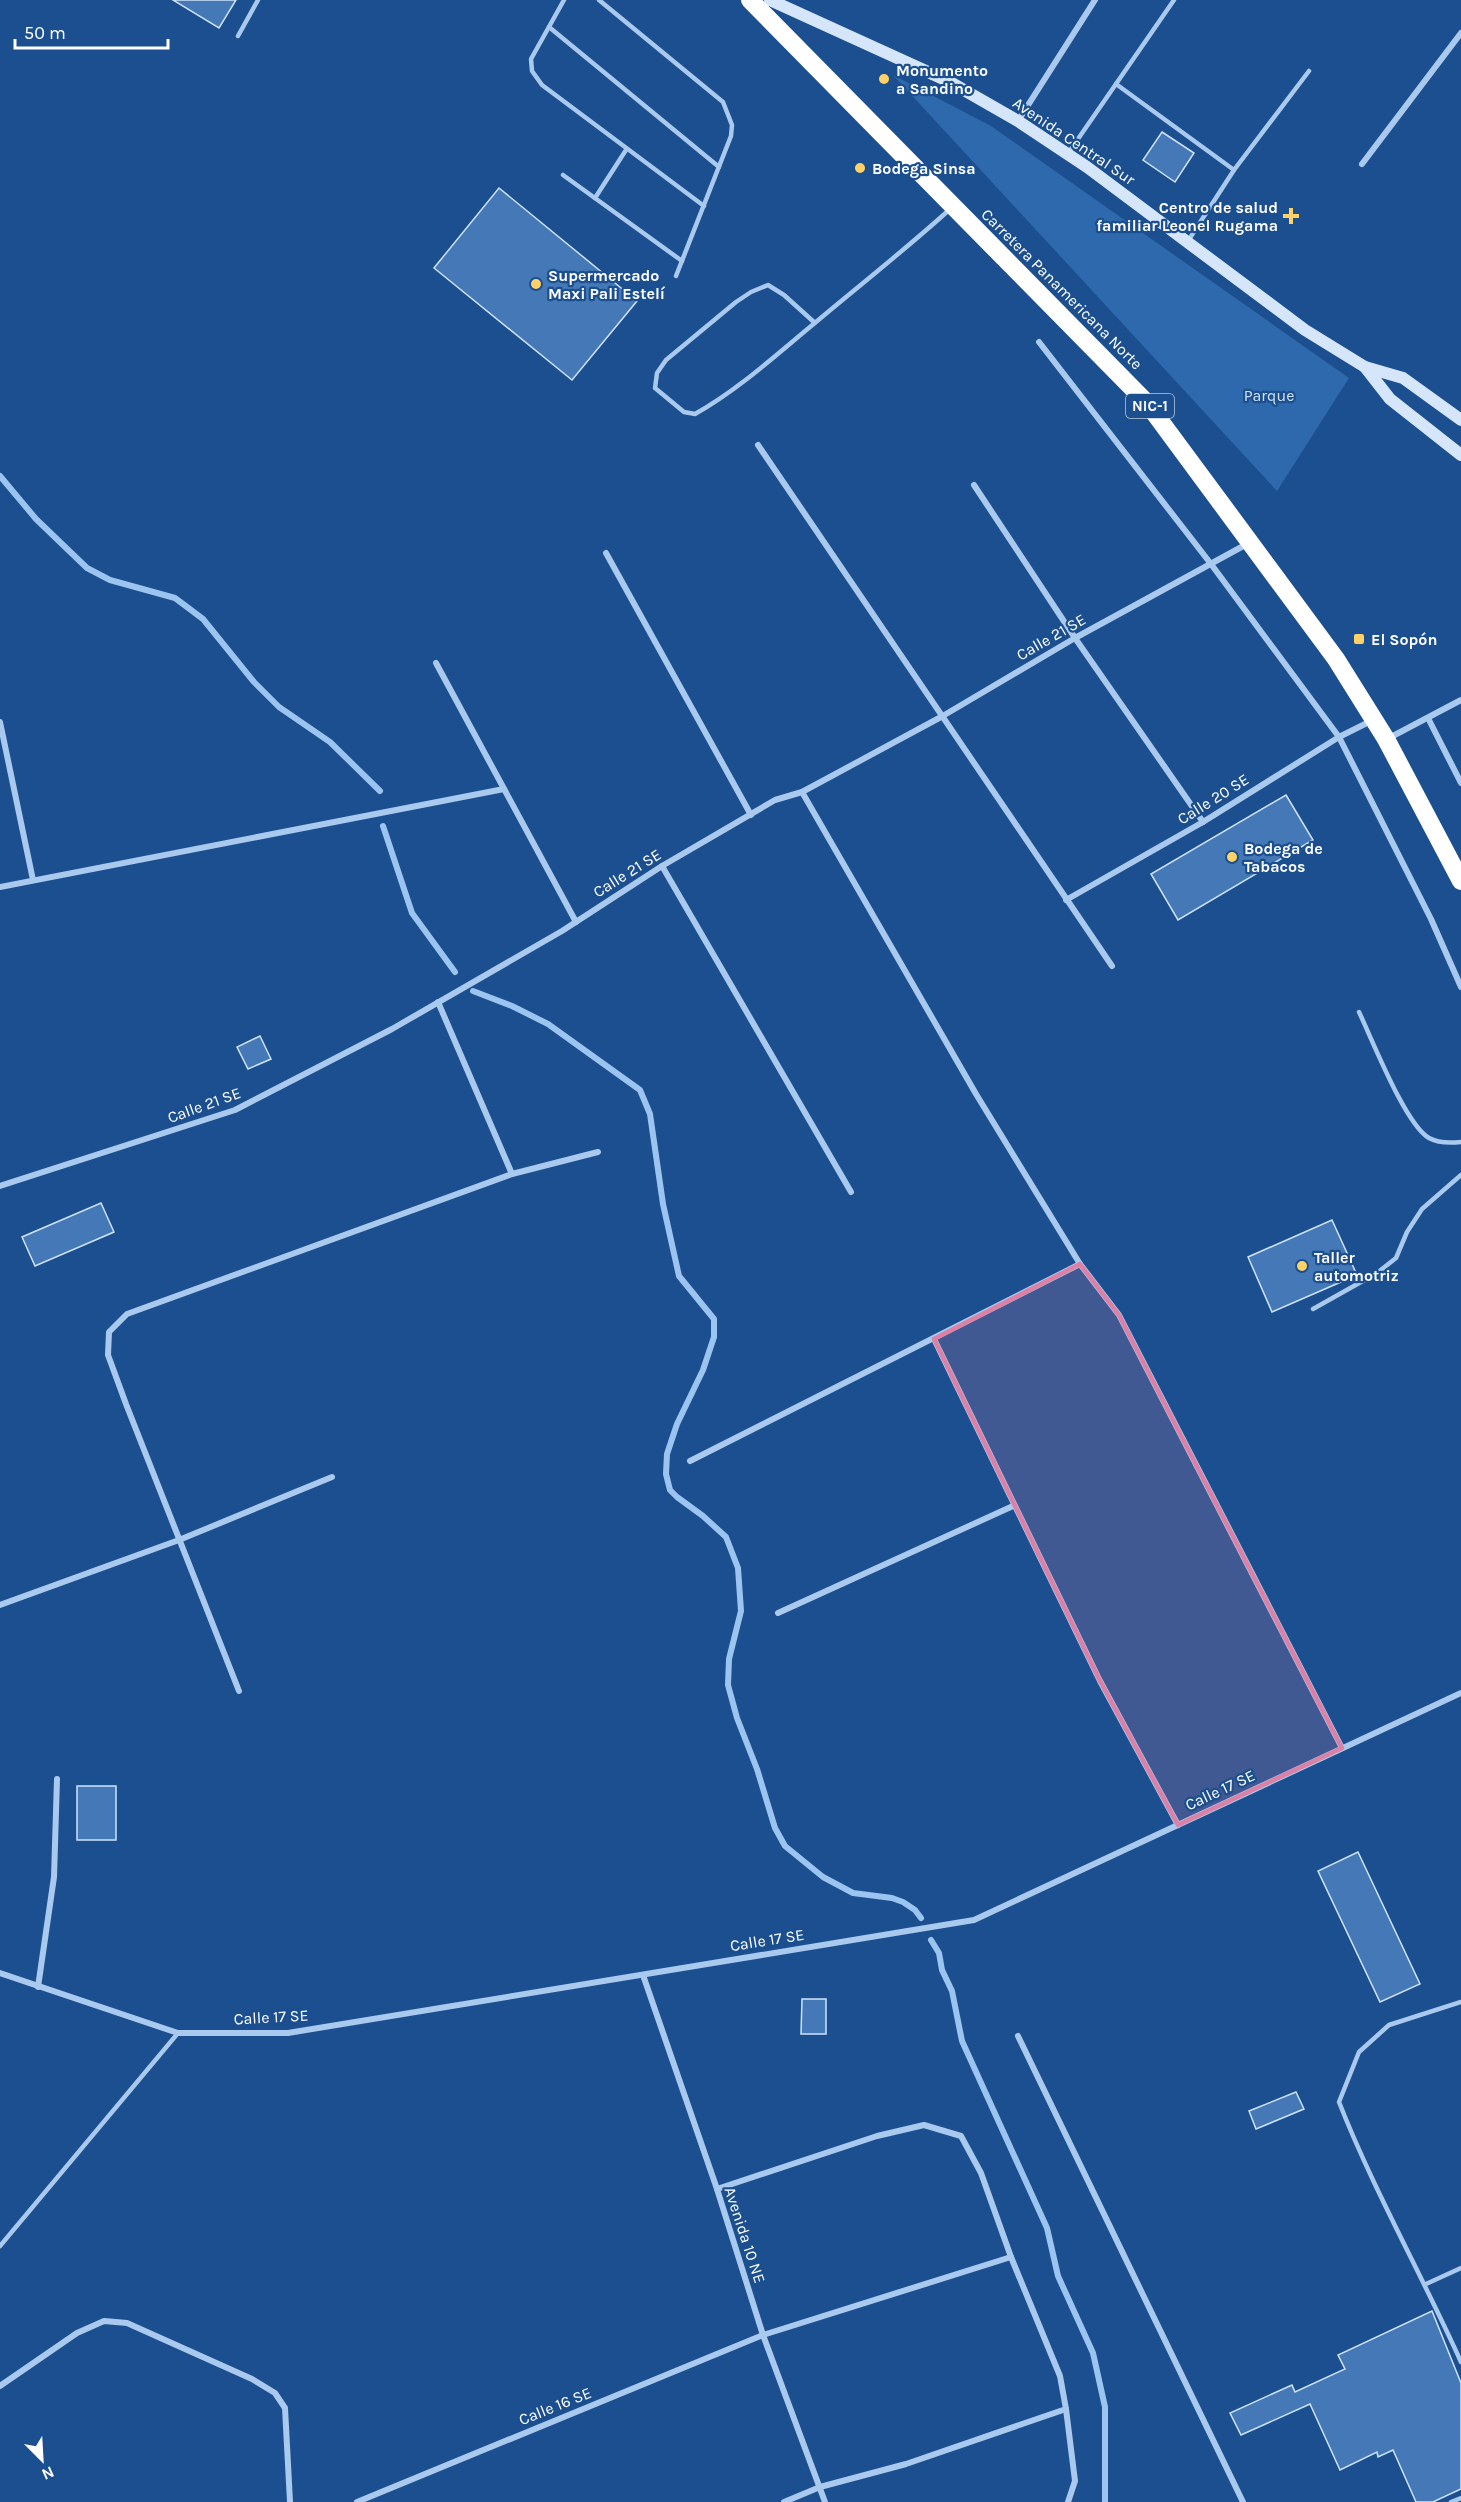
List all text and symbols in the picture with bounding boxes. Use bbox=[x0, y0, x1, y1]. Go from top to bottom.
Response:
scale bar bbox=[15, 12, 168, 50]
text: 50 m bbox=[24, 22, 66, 44]
place label: Monumento a Sandino bbox=[896, 61, 988, 98]
marker: Monumento a Sandino bbox=[877, 72, 891, 86]
street label: Avenida Central Sur bbox=[1009, 93, 1139, 189]
place label: Bodega Sinsa bbox=[872, 159, 976, 178]
marker: Bodega Sinsa bbox=[853, 161, 867, 175]
place label: Centro de salud familiar Leonel Rugama bbox=[1096, 198, 1278, 235]
street label: Carretera Panamericana Norte bbox=[978, 205, 1146, 373]
marker: Centro de salud familiar Leonel Rugama bbox=[1282, 207, 1300, 225]
place label: Supermercado Maxi Pali Estelí bbox=[548, 266, 666, 303]
marker: Supermercado Maxi Pali Estelí bbox=[529, 277, 543, 291]
park label: Parque bbox=[1244, 386, 1294, 405]
road number: NIC-1 bbox=[1126, 394, 1174, 418]
street label: Calle 21 SE bbox=[1013, 610, 1089, 664]
place label: El Sopón bbox=[1371, 630, 1437, 649]
marker: El Sopón bbox=[1352, 632, 1366, 646]
street label: Calle 20 SE bbox=[1174, 770, 1252, 828]
place label: Bodega de Tabacos bbox=[1244, 839, 1323, 876]
street label: Calle 21 SE bbox=[589, 845, 665, 901]
marker: Bodega de Tabacos bbox=[1225, 850, 1239, 864]
street label: Calle 21 SE bbox=[165, 1083, 243, 1127]
place label: Taller automotriz bbox=[1314, 1248, 1399, 1285]
marker: Taller automotriz bbox=[1295, 1259, 1309, 1273]
street label: Calle 17 SE bbox=[1182, 1766, 1258, 1814]
street label: Calle 17 SE bbox=[729, 1925, 805, 1955]
street label: Calle 17 SE bbox=[233, 2006, 309, 2028]
street label: Avenida 10 NE bbox=[720, 2184, 770, 2286]
street label: Calle 16 SE bbox=[516, 2383, 594, 2429]
north arrow bbox=[12, 2430, 72, 2490]
text: N bbox=[39, 2462, 57, 2484]

